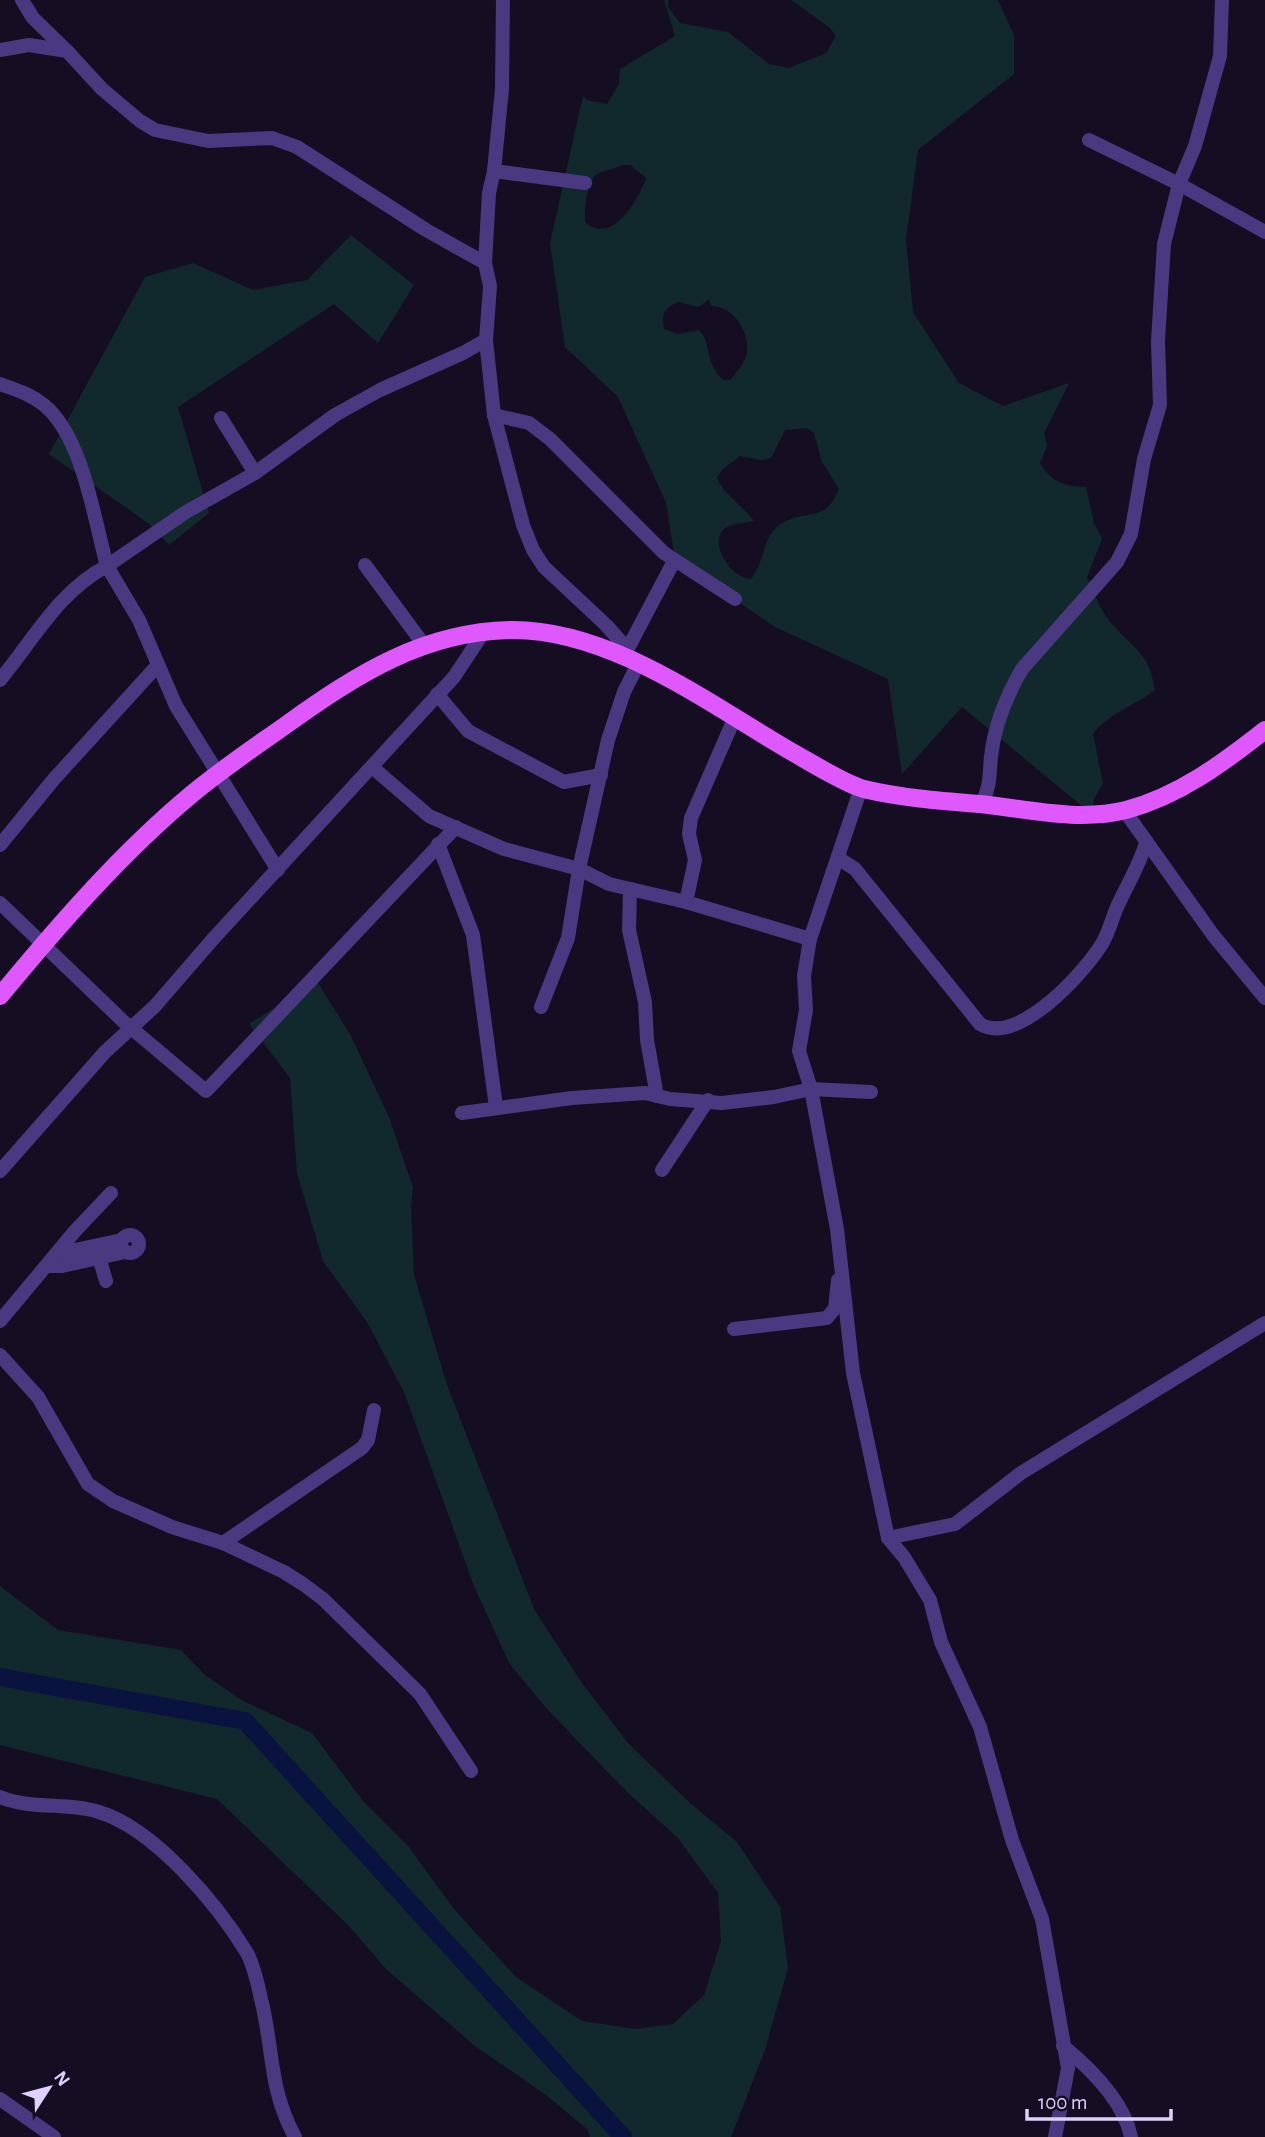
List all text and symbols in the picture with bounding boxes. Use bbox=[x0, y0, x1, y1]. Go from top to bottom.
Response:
north arrow bbox=[14, 2053, 84, 2123]
text: N bbox=[50, 2068, 73, 2090]
scale bar bbox=[1027, 2078, 1170, 2122]
text: 100 m bbox=[1038, 2092, 1088, 2113]

